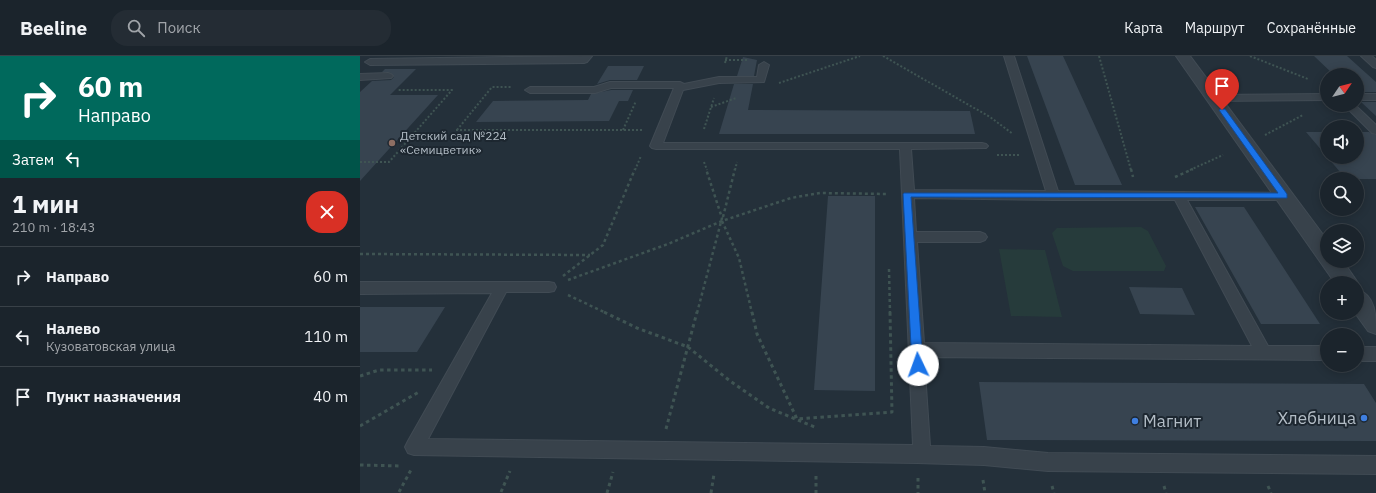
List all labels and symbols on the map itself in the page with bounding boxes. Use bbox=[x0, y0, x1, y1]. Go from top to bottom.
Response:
north arrow bbox=[1320, 68, 1364, 112]
pin bbox=[1205, 69, 1239, 110]
place label: Детский сад №224 «Семицветик» bbox=[400, 128, 507, 157]
marker: Детский сад №224 «Семицветик» bbox=[387, 138, 397, 148]
position arrow bbox=[897, 344, 939, 386]
place label: Хлебница bbox=[1278, 407, 1356, 429]
place label: Магнит bbox=[1143, 410, 1201, 432]
marker: Хлебница bbox=[1359, 413, 1369, 423]
marker: Магнит bbox=[1130, 416, 1140, 426]

